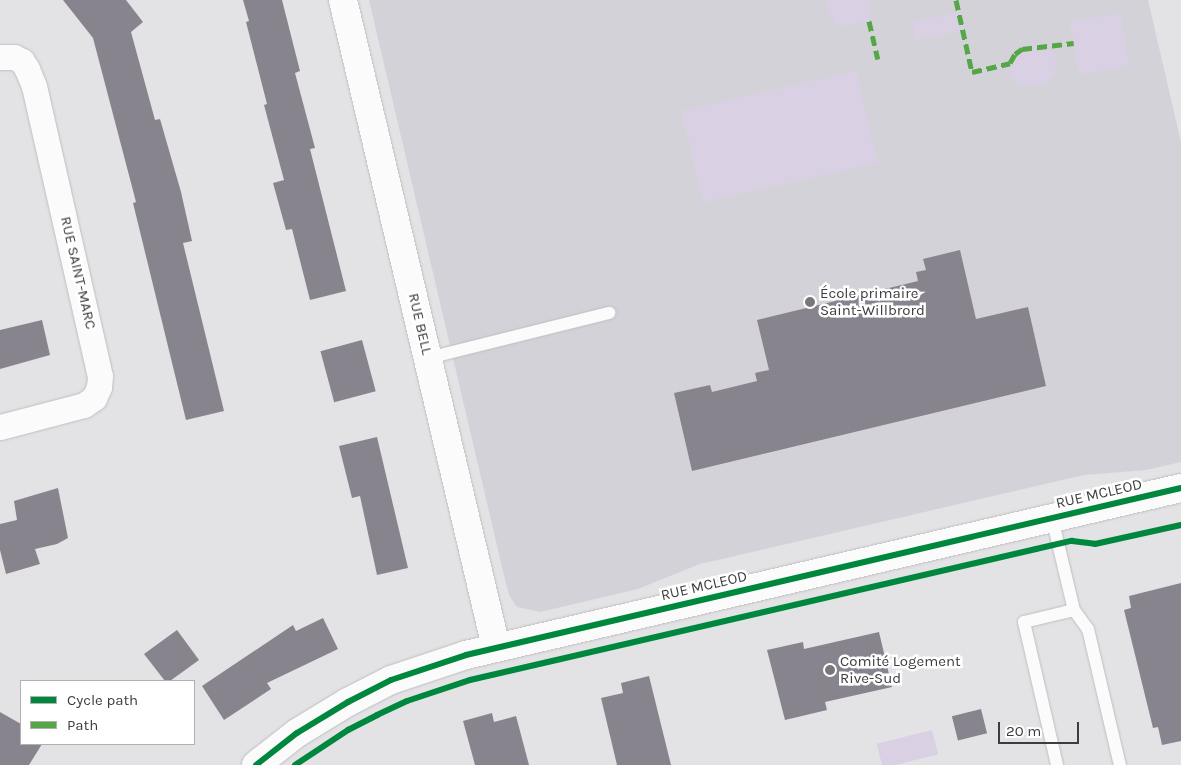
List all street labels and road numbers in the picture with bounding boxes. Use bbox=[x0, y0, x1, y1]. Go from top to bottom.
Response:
street label: RUE SAINT-MARC bbox=[56, 215, 100, 331]
street label: RUE BELL bbox=[404, 291, 436, 357]
street label: RUE MCLEOD bbox=[1054, 475, 1144, 513]
street label: RUE MCLEOD bbox=[659, 567, 749, 605]

